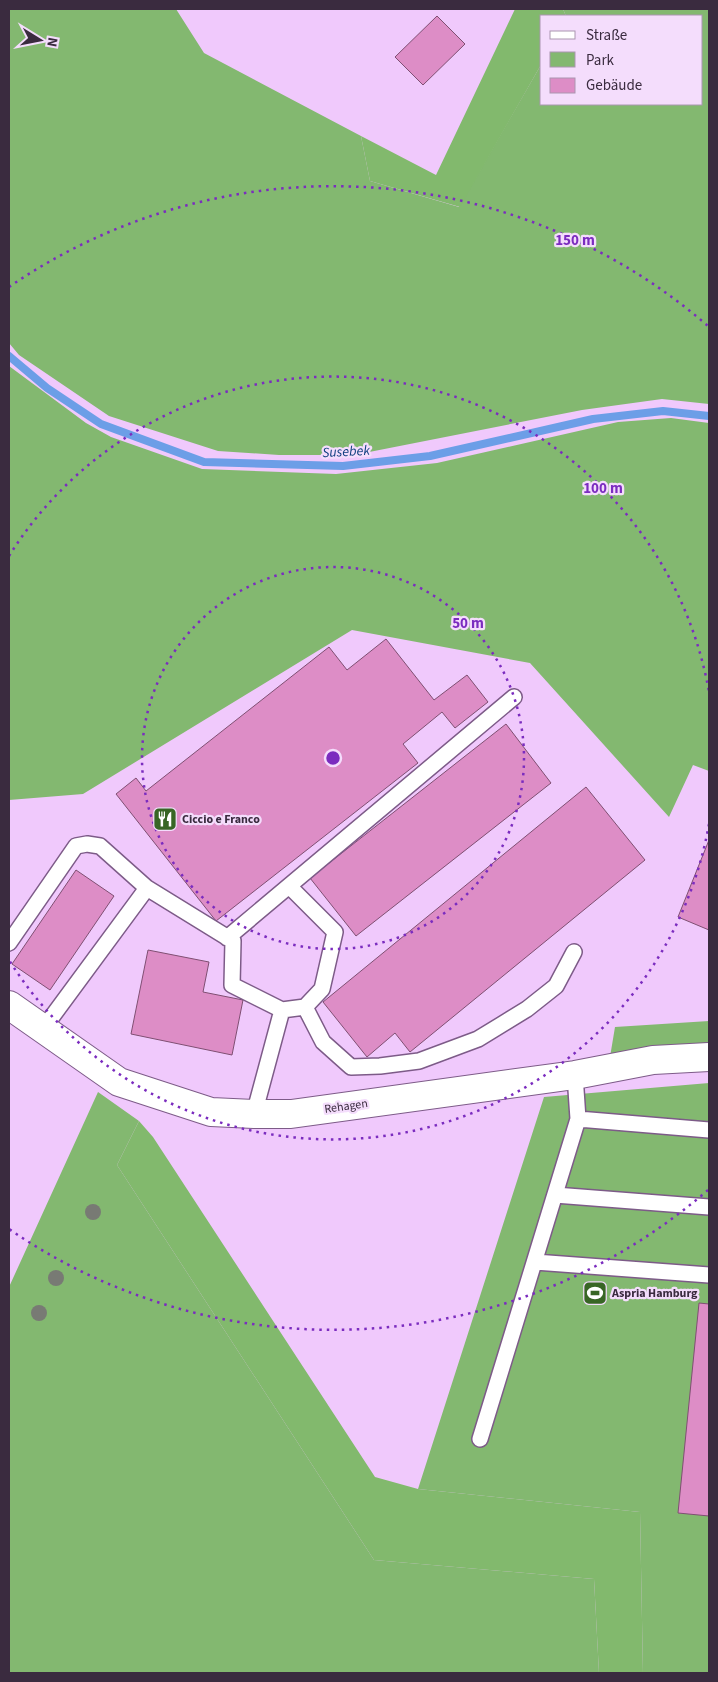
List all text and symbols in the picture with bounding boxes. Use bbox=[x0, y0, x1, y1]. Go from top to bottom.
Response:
north arrow bbox=[15, 15, 65, 65]
legend bbox=[540, 15, 703, 105]
text: Straße bbox=[586, 25, 627, 46]
text: N bbox=[41, 36, 62, 48]
text: Park bbox=[586, 50, 615, 71]
text: Gebäude bbox=[586, 75, 642, 96]
text: 150 m bbox=[555, 230, 595, 251]
water label: Susebek bbox=[322, 441, 371, 463]
text: 100 m bbox=[583, 478, 623, 499]
text: 50 m bbox=[452, 613, 484, 634]
centre of rings bbox=[324, 749, 342, 767]
restaurant icon: Ciccio e Franco bbox=[152, 806, 178, 832]
place label: Ciccio e Franco bbox=[182, 811, 260, 828]
street label: Rehagen bbox=[323, 1095, 369, 1118]
sports icon: Aspria Hamburg bbox=[582, 1280, 608, 1306]
place label: Aspria Hamburg bbox=[611, 1285, 698, 1302]

